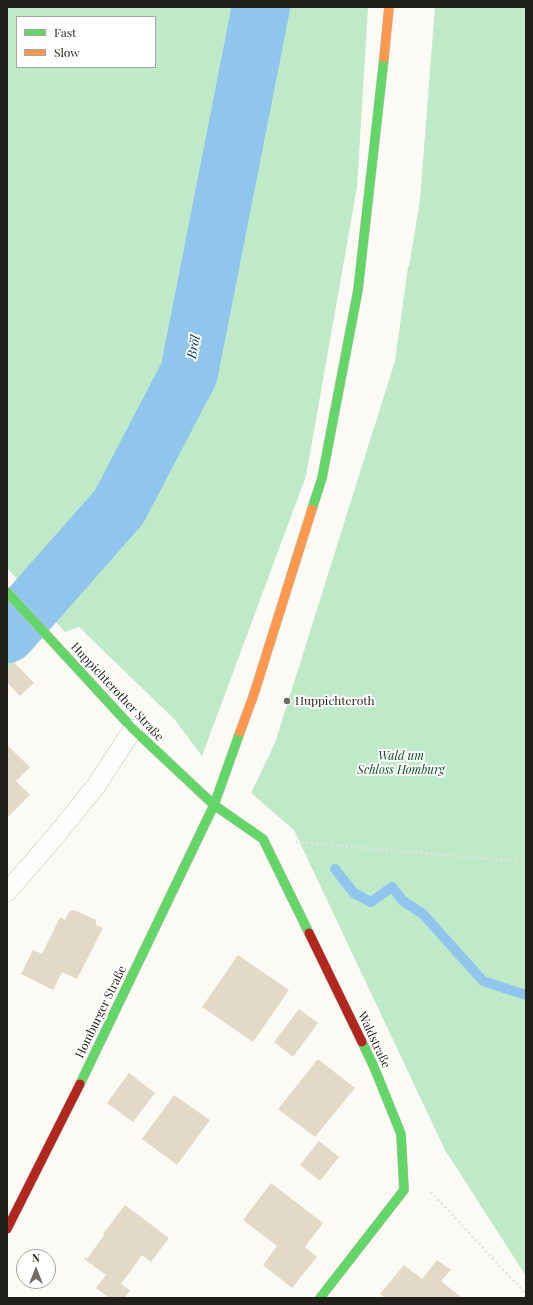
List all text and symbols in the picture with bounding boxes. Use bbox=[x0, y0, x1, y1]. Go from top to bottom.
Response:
legend bbox=[16, 16, 156, 68]
text: Fast bbox=[54, 24, 76, 40]
text: Slow bbox=[54, 44, 80, 60]
water label: Bröl bbox=[184, 334, 204, 360]
street label: Huppichterother Straße bbox=[68, 640, 166, 744]
place label: Huppichteroth bbox=[295, 694, 375, 708]
marker: Huppichteroth bbox=[282, 696, 292, 706]
park label: Wald um Schloss Homburg bbox=[357, 749, 445, 777]
street label: Homburger Straße bbox=[72, 963, 130, 1061]
street label: Waldstraße bbox=[355, 1010, 393, 1070]
north arrow bbox=[16, 1249, 56, 1289]
text: N bbox=[32, 1250, 40, 1265]

